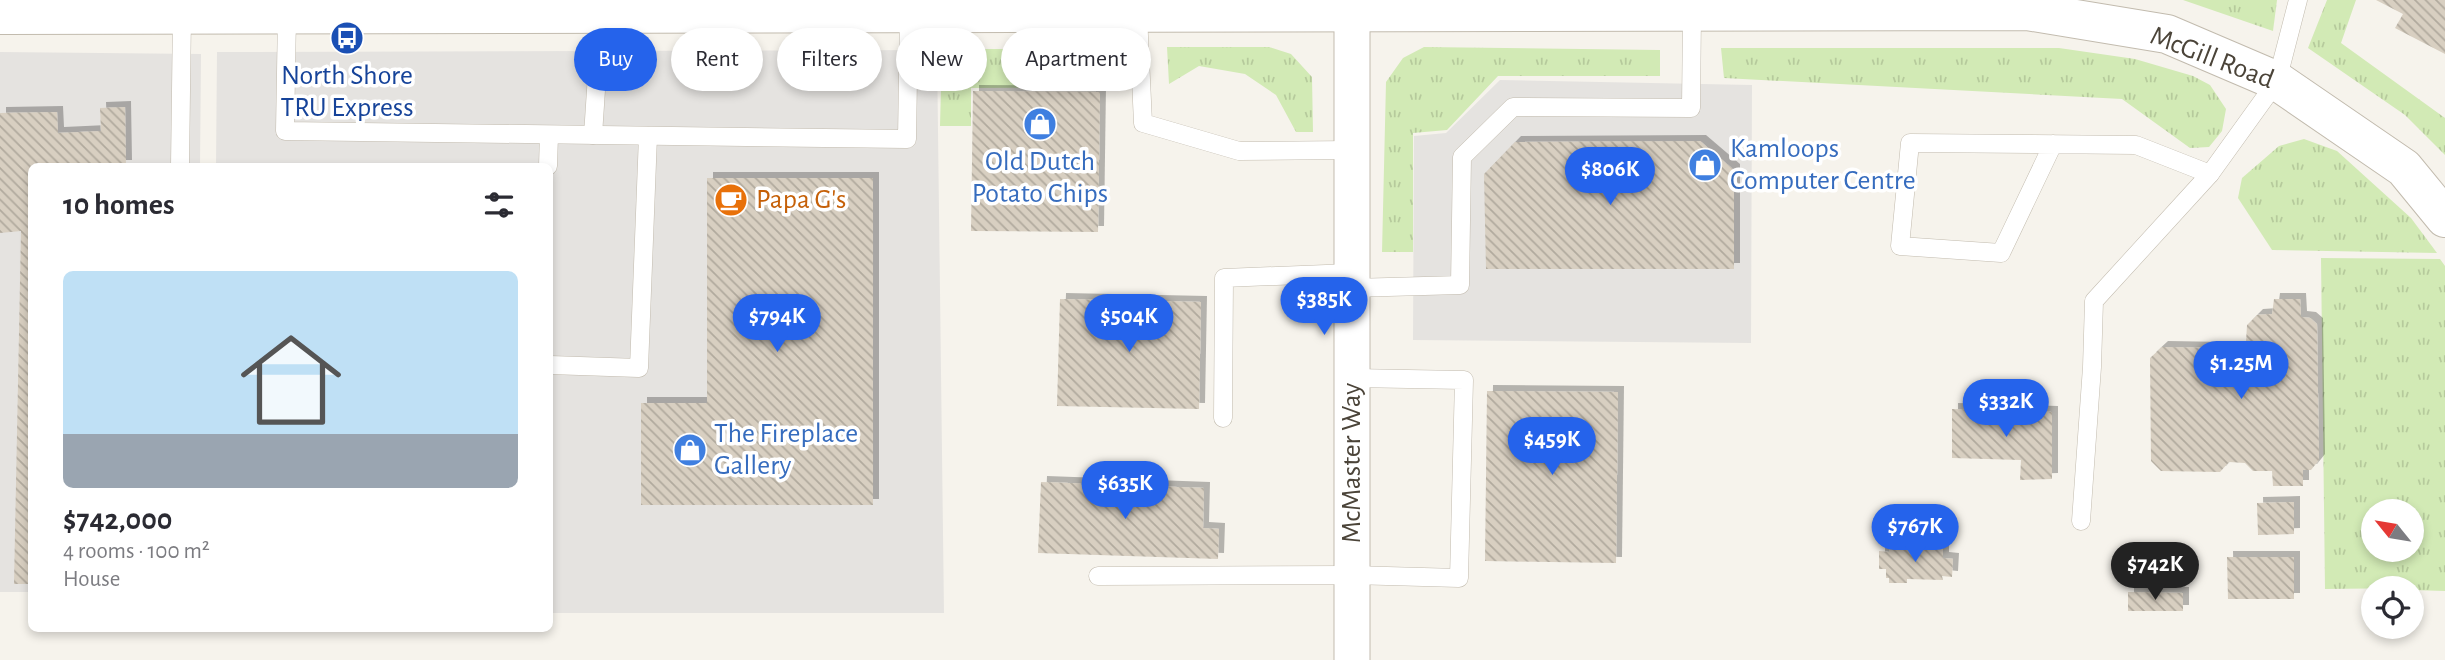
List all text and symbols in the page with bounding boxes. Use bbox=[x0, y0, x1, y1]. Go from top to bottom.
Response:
bus stop icon: North Shore TRU Express bbox=[328, 19, 366, 57]
street label: McGill Road bbox=[2146, 22, 2278, 94]
chip: Buy bbox=[574, 28, 657, 91]
chip: Rent bbox=[671, 28, 763, 91]
chip: Filters bbox=[777, 28, 882, 91]
chip: New bbox=[896, 28, 987, 91]
chip: Apartment bbox=[1001, 28, 1151, 91]
place label: North Shore TRU Express bbox=[280, 62, 414, 122]
shop icon: Old Dutch Potato Chips bbox=[1021, 105, 1059, 143]
place label: Kamloops Computer Centre bbox=[1730, 135, 1916, 195]
shop icon: Kamloops Computer Centre bbox=[1686, 146, 1724, 184]
place label: Old Dutch Potato Chips bbox=[972, 148, 1108, 208]
pin: $806K bbox=[1561, 148, 1659, 207]
text: $806K bbox=[1581, 158, 1639, 181]
cafe icon: Papa G's bbox=[712, 181, 750, 219]
icon: filters bbox=[480, 186, 518, 224]
place label: Papa G's bbox=[756, 186, 846, 214]
text: 10 homes bbox=[63, 190, 174, 220]
pin: $385K bbox=[1275, 278, 1373, 337]
text: $385K bbox=[1297, 288, 1351, 311]
pin: $794K bbox=[728, 294, 826, 354]
pin: $504K bbox=[1080, 294, 1178, 354]
text: $794K bbox=[749, 305, 805, 328]
text: $504K bbox=[1100, 305, 1158, 328]
icon: home bbox=[228, 317, 354, 443]
pin: $1.25M bbox=[2184, 342, 2298, 401]
text: $1.25M bbox=[2210, 352, 2273, 375]
pin: $332K bbox=[1957, 380, 2055, 439]
street label: McMaster Way bbox=[1338, 383, 1366, 543]
text: $332K bbox=[1979, 390, 2033, 413]
pin: $459K bbox=[1503, 418, 1601, 477]
place label: The Fireplace Gallery bbox=[714, 420, 858, 480]
text: $459K bbox=[1524, 428, 1580, 451]
shop icon: The Fireplace Gallery bbox=[671, 431, 709, 469]
pin: $635K bbox=[1076, 462, 1174, 521]
text: $635K bbox=[1098, 472, 1152, 495]
north arrow bbox=[2361, 499, 2424, 562]
map controls bbox=[2361, 499, 2424, 639]
pin: $767K bbox=[1866, 504, 1964, 564]
text: $742,000 bbox=[63, 505, 172, 535]
text: $767K bbox=[1888, 515, 1942, 538]
text: 4 rooms · 100 m² bbox=[63, 540, 210, 563]
pin: $742K bbox=[2106, 542, 2204, 602]
text: $742K bbox=[2127, 553, 2183, 576]
text: House bbox=[63, 568, 120, 591]
button: locate bbox=[2361, 576, 2424, 639]

